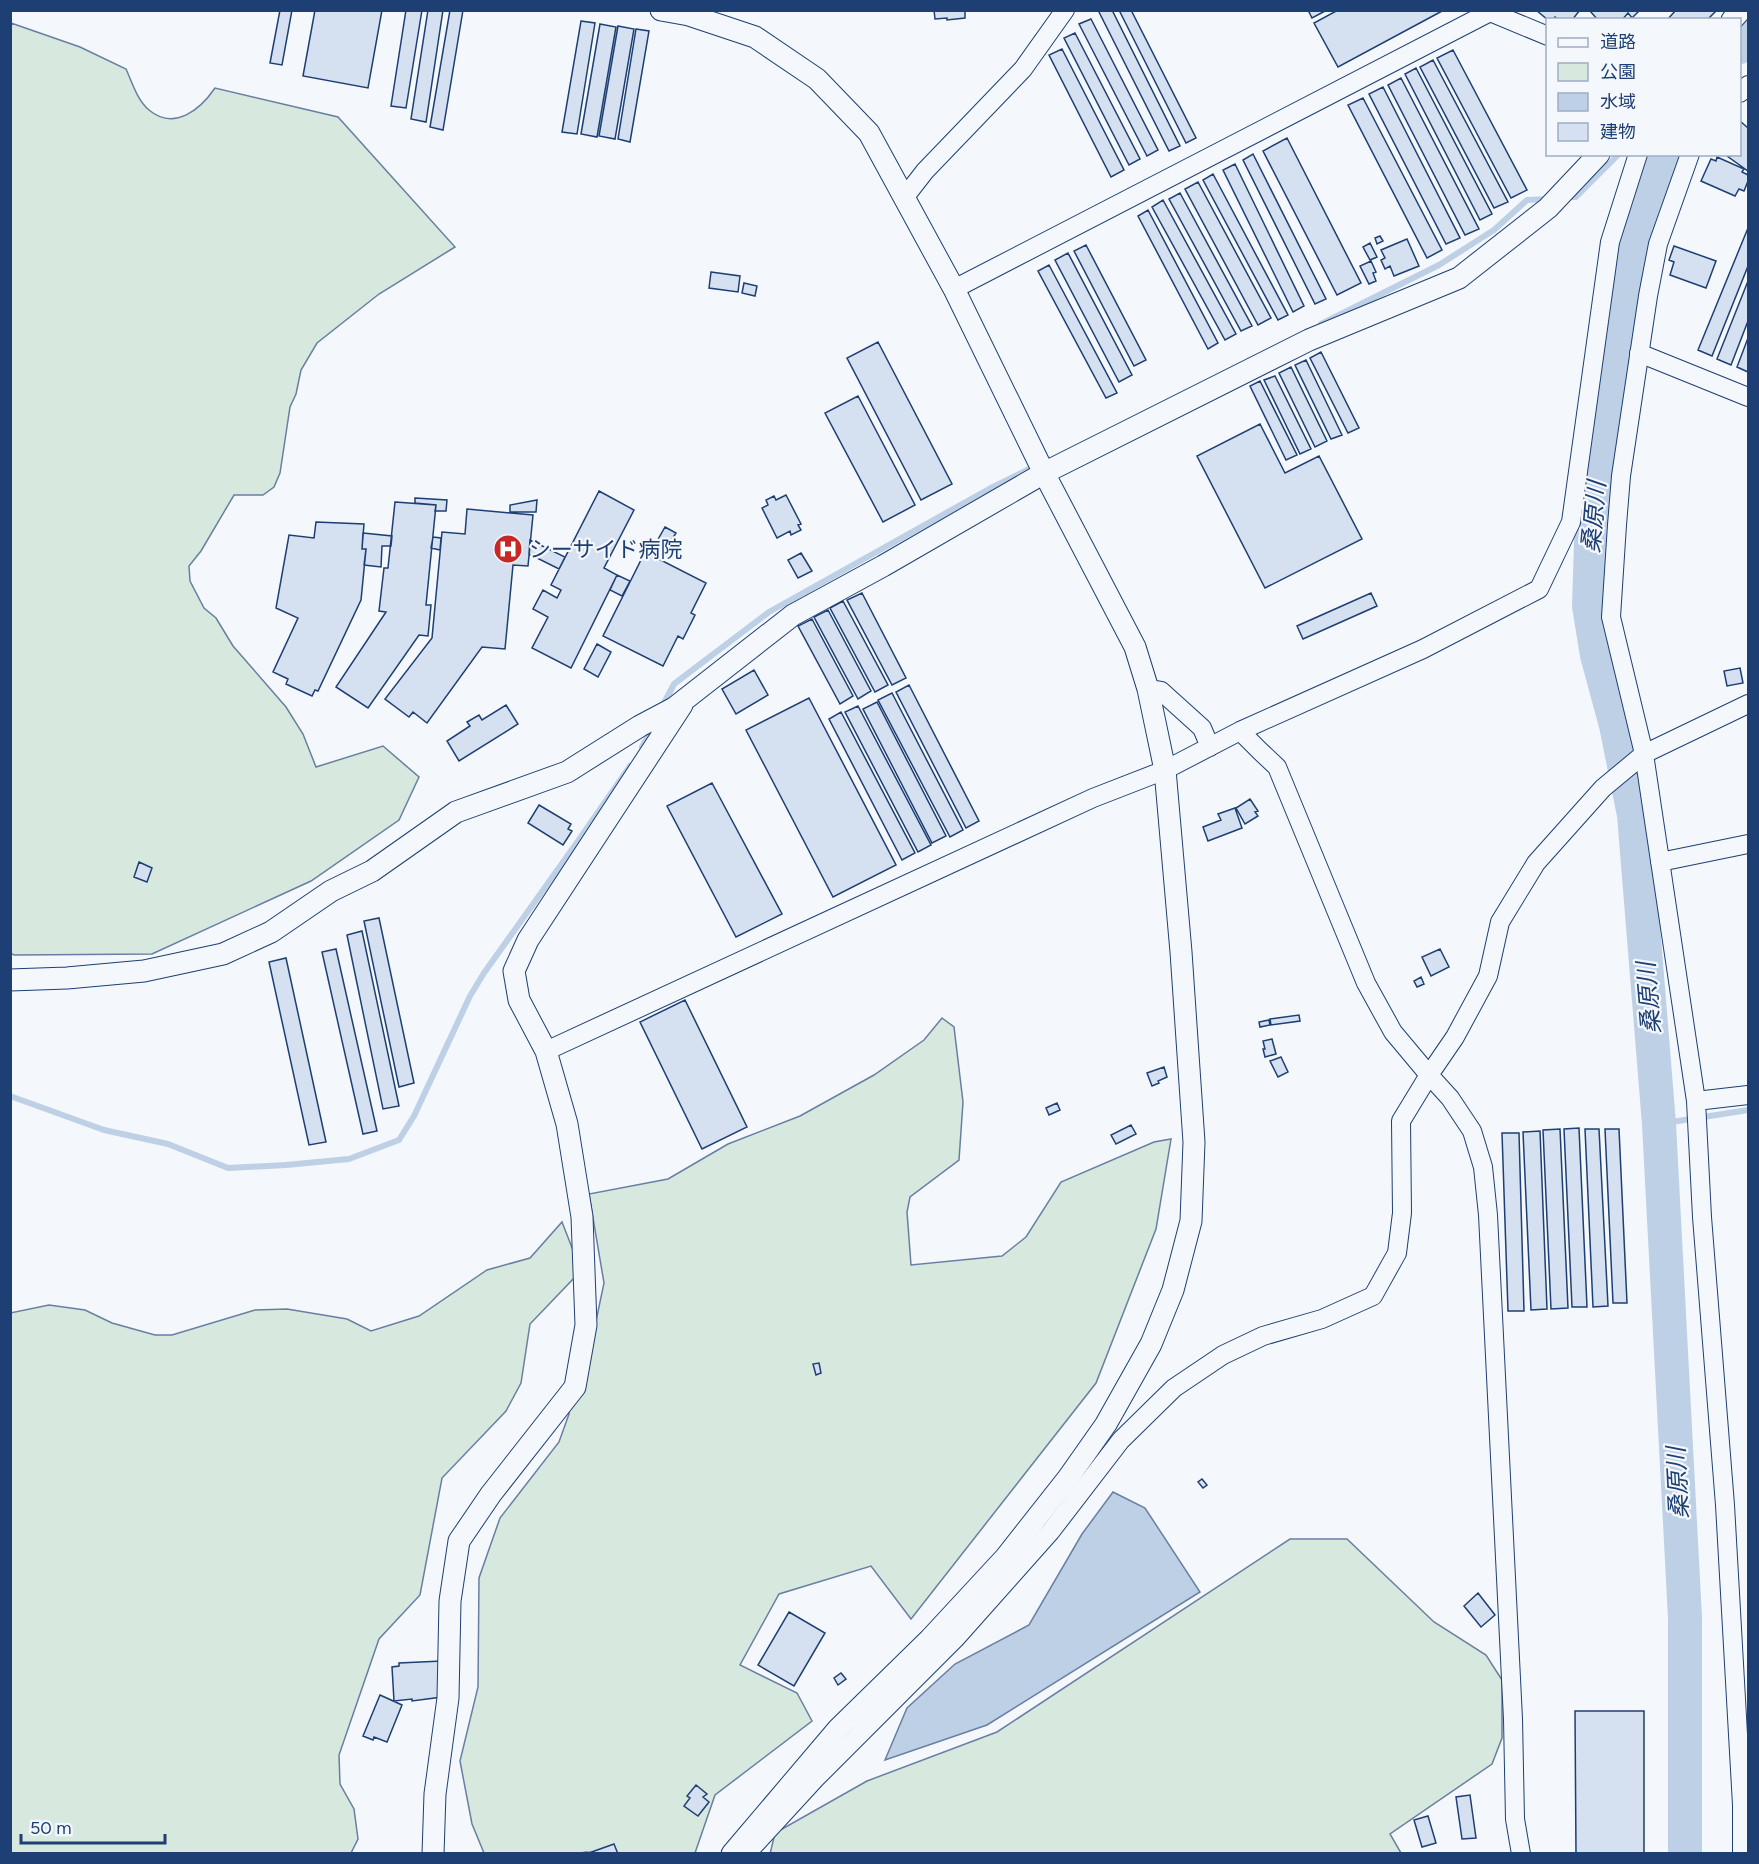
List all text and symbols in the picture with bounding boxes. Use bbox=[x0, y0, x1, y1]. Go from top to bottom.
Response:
legend bbox=[1546, 18, 1741, 156]
text: 道路 bbox=[1600, 31, 1636, 53]
text: 公園 bbox=[1600, 61, 1636, 83]
text: 水域 bbox=[1600, 91, 1636, 113]
text: 建物 bbox=[1600, 121, 1636, 143]
water label: 桑原川 bbox=[1576, 477, 1611, 554]
hospital icon: シーサイド病院 bbox=[492, 533, 524, 565]
place label: シーサイド病院 bbox=[529, 536, 683, 563]
water label: 桑原川 bbox=[1631, 958, 1666, 1035]
water label: 桑原川 bbox=[1661, 1443, 1694, 1520]
scale bar bbox=[21, 1807, 165, 1845]
text: 50 m bbox=[30, 1817, 72, 1839]

